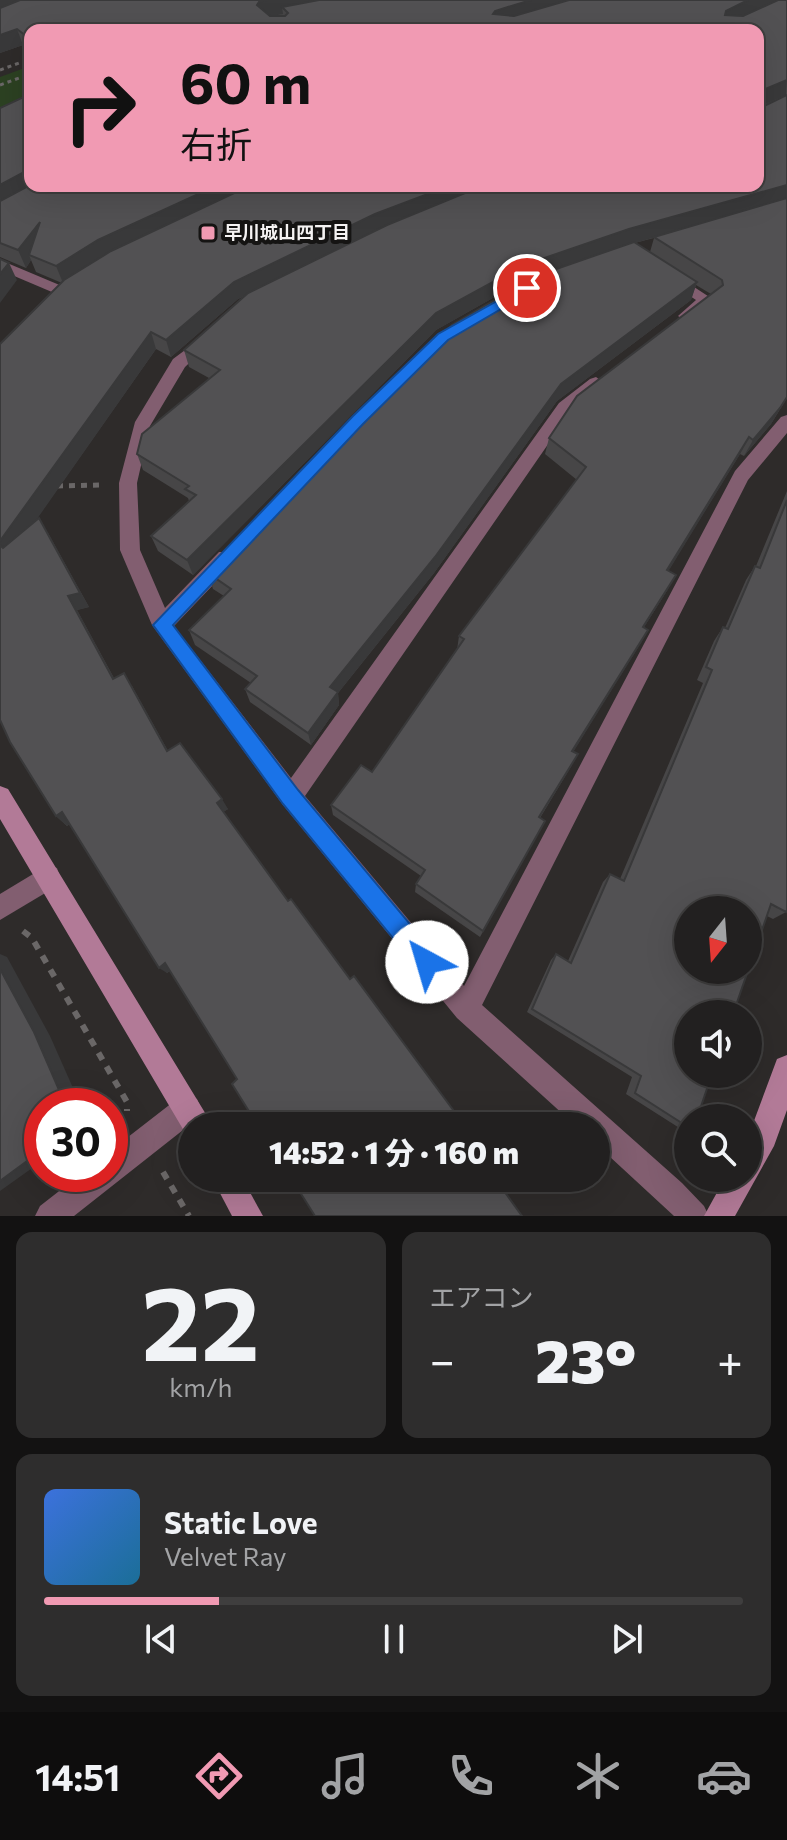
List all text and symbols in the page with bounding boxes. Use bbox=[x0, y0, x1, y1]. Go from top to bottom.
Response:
text: 60 m bbox=[180, 47, 311, 116]
icon: right bbox=[48, 56, 152, 160]
text: 右折 bbox=[180, 121, 252, 165]
place label: 早川城山四丁目 bbox=[224, 221, 350, 243]
marker: 早川城山四丁目 bbox=[199, 224, 217, 242]
pin bbox=[493, 254, 561, 322]
icon: arrive bbox=[505, 266, 549, 310]
north arrow bbox=[674, 896, 762, 984]
map controls bbox=[674, 896, 762, 1192]
position arrow bbox=[385, 920, 469, 1004]
button: sound bbox=[674, 1000, 762, 1088]
speed limit sign: 30 bbox=[24, 1088, 128, 1192]
button: search bbox=[674, 1104, 762, 1192]
text: 14:52 · 1 分 · 160 m bbox=[269, 1133, 519, 1170]
text: 22 bbox=[142, 1255, 260, 1382]
text: エアコン bbox=[430, 1281, 534, 1312]
text: 23° bbox=[535, 1322, 636, 1395]
text: − bbox=[430, 1332, 455, 1386]
text: + bbox=[717, 1332, 743, 1386]
text: km/h bbox=[169, 1371, 232, 1402]
text: Static Love bbox=[164, 1503, 318, 1540]
text: Velvet Ray bbox=[164, 1540, 287, 1571]
icon: previous bbox=[139, 1617, 183, 1661]
icon: pause bbox=[372, 1617, 416, 1661]
icon: next bbox=[605, 1617, 649, 1661]
icon: directions bbox=[191, 1748, 247, 1804]
icon: music bbox=[317, 1748, 373, 1804]
icon: phone bbox=[443, 1748, 499, 1804]
icon: climate bbox=[570, 1748, 626, 1804]
icon: car bbox=[696, 1748, 752, 1804]
text: 14:51 bbox=[35, 1754, 120, 1798]

